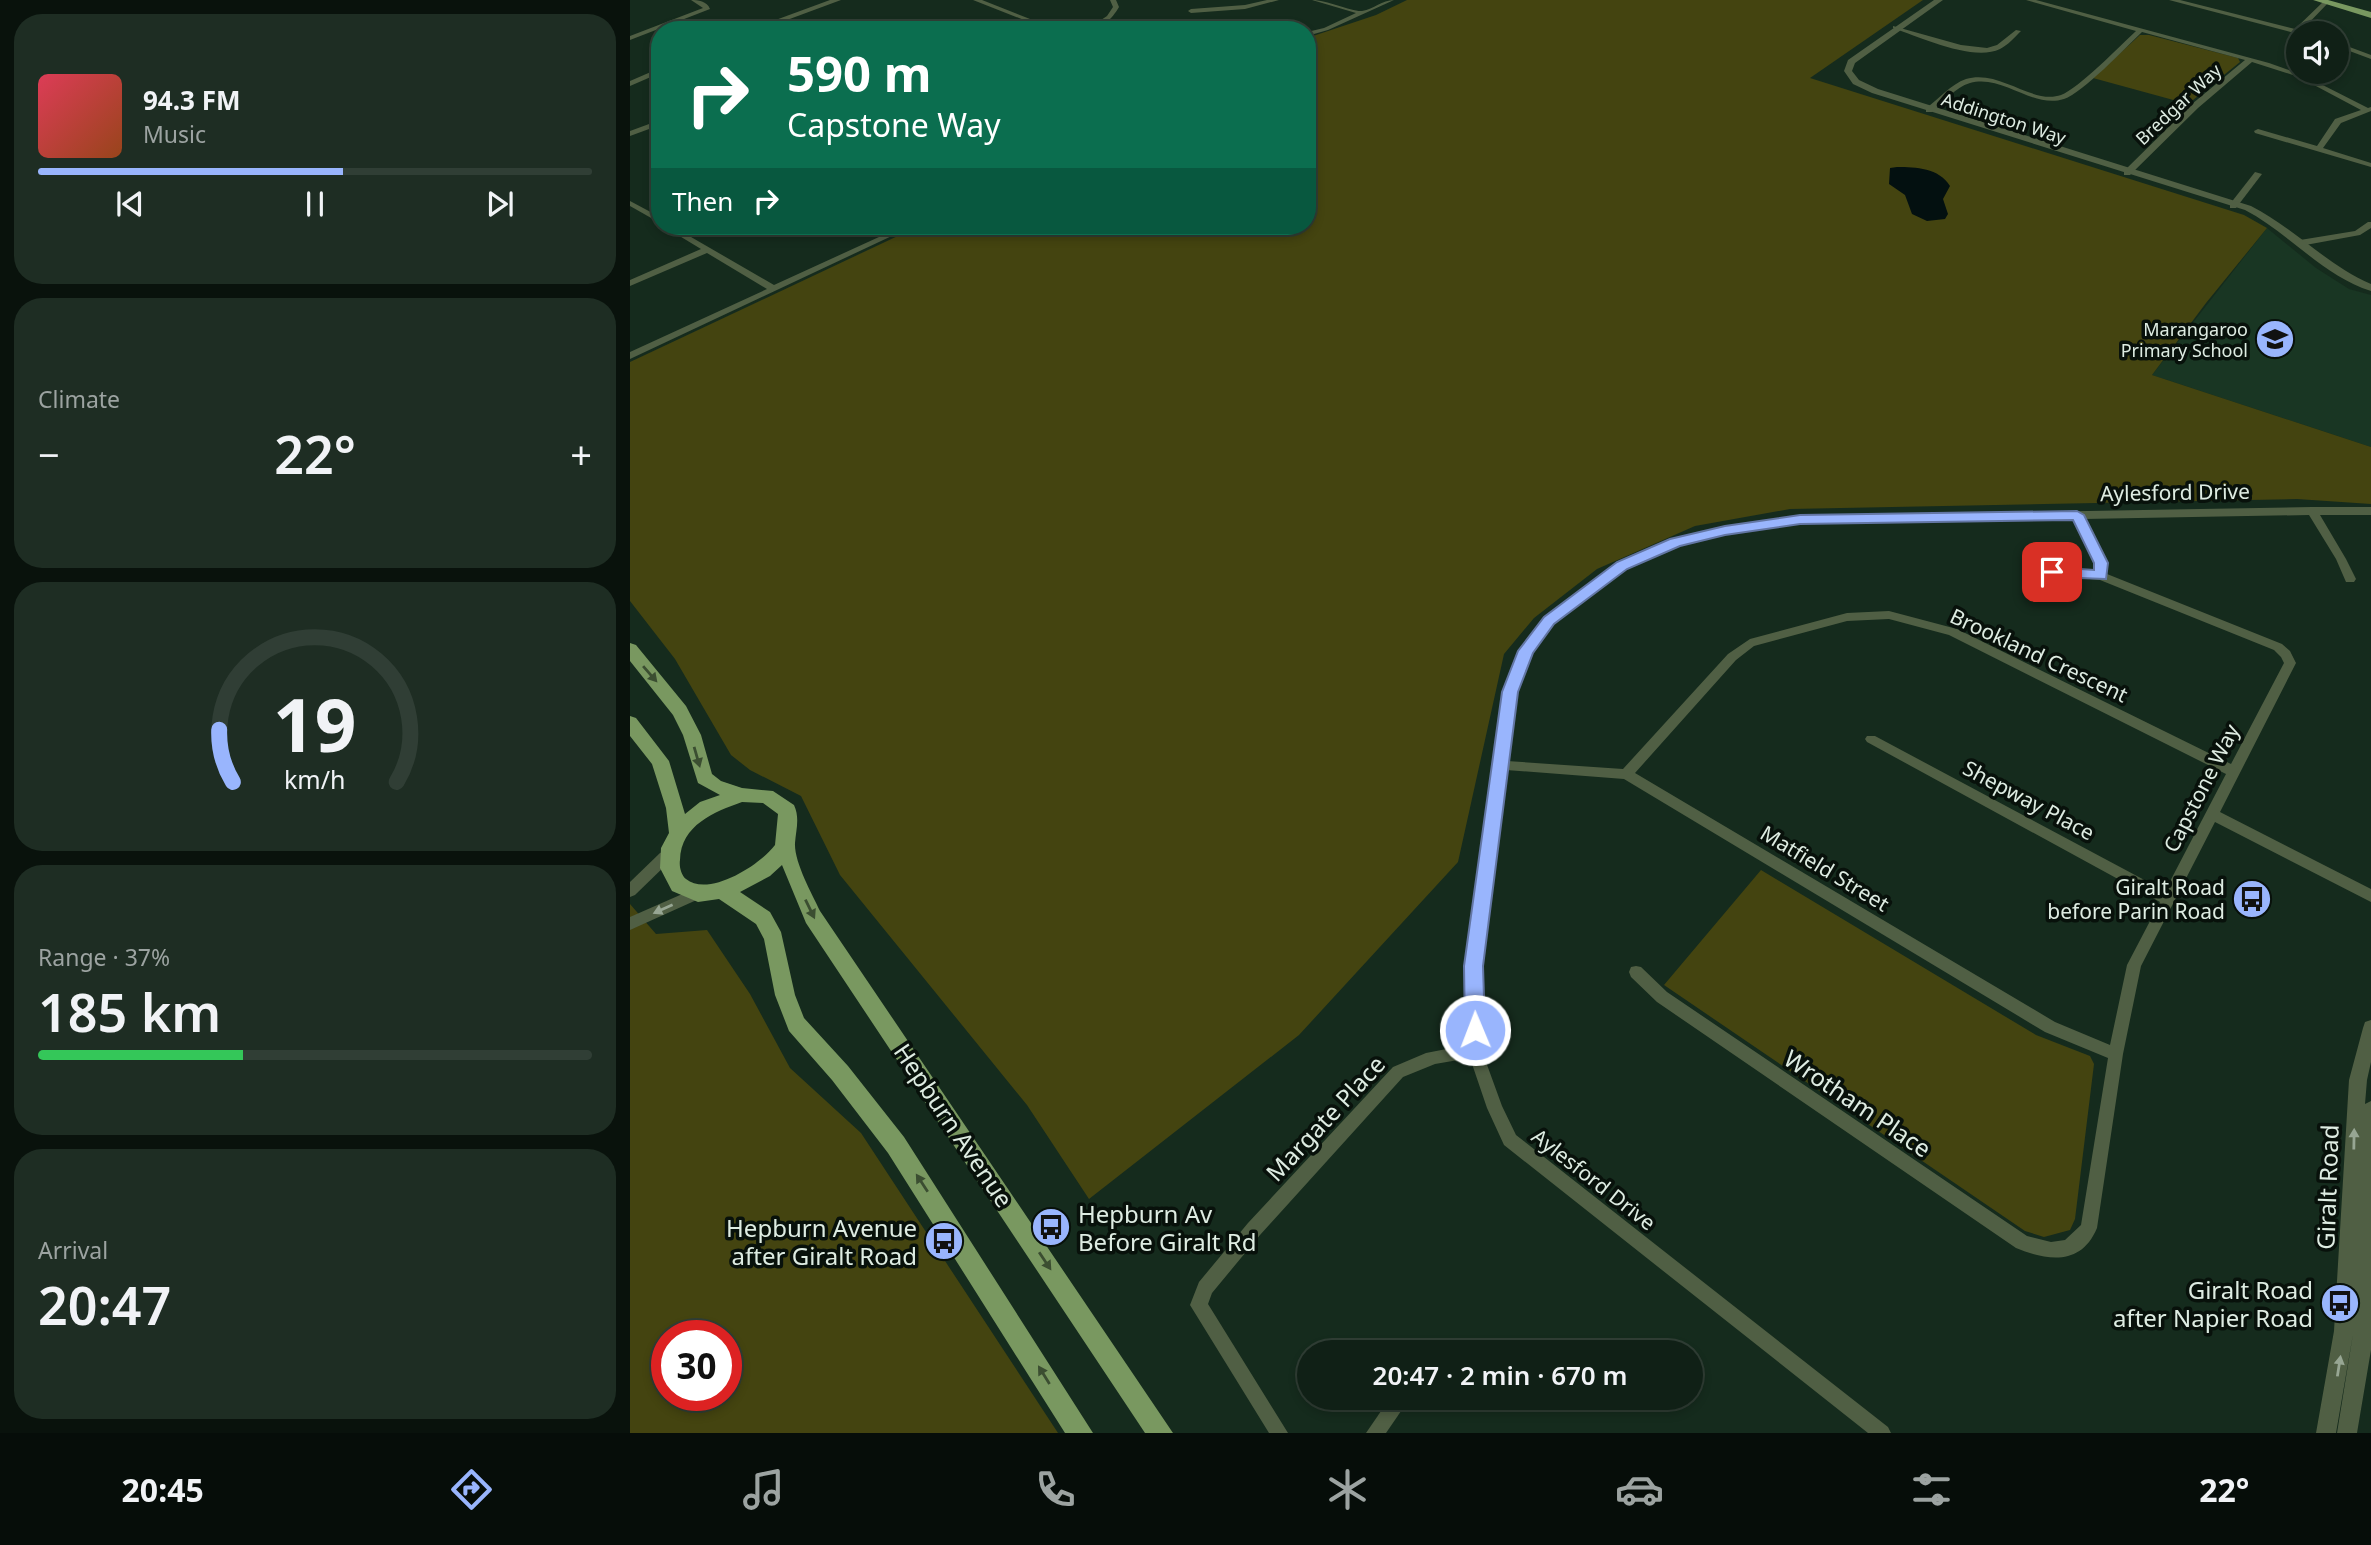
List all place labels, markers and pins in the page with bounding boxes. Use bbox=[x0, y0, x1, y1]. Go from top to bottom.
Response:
place label: Marangaroo Primary School bbox=[2121, 317, 2248, 362]
school or university icon: Marangaroo Primary School bbox=[2254, 318, 2296, 360]
pin bbox=[2022, 542, 2082, 602]
place label: Giralt Road before Parin Road bbox=[2047, 873, 2225, 925]
bus stop icon: Giralt Road before Parin Road bbox=[2231, 878, 2273, 920]
place label: Hepburn Av Before Giralt Rd bbox=[1078, 1197, 1256, 1258]
bus stop icon: Hepburn Av Before Giralt Rd bbox=[1030, 1206, 1072, 1248]
place label: Hepburn Avenue after Giralt Road bbox=[726, 1211, 917, 1272]
bus stop icon: Hepburn Avenue after Giralt Road bbox=[923, 1220, 965, 1262]
place label: Giralt Road after Napier Road bbox=[2113, 1273, 2313, 1334]
bus stop icon: Giralt Road after Napier Road bbox=[2319, 1282, 2361, 1324]

